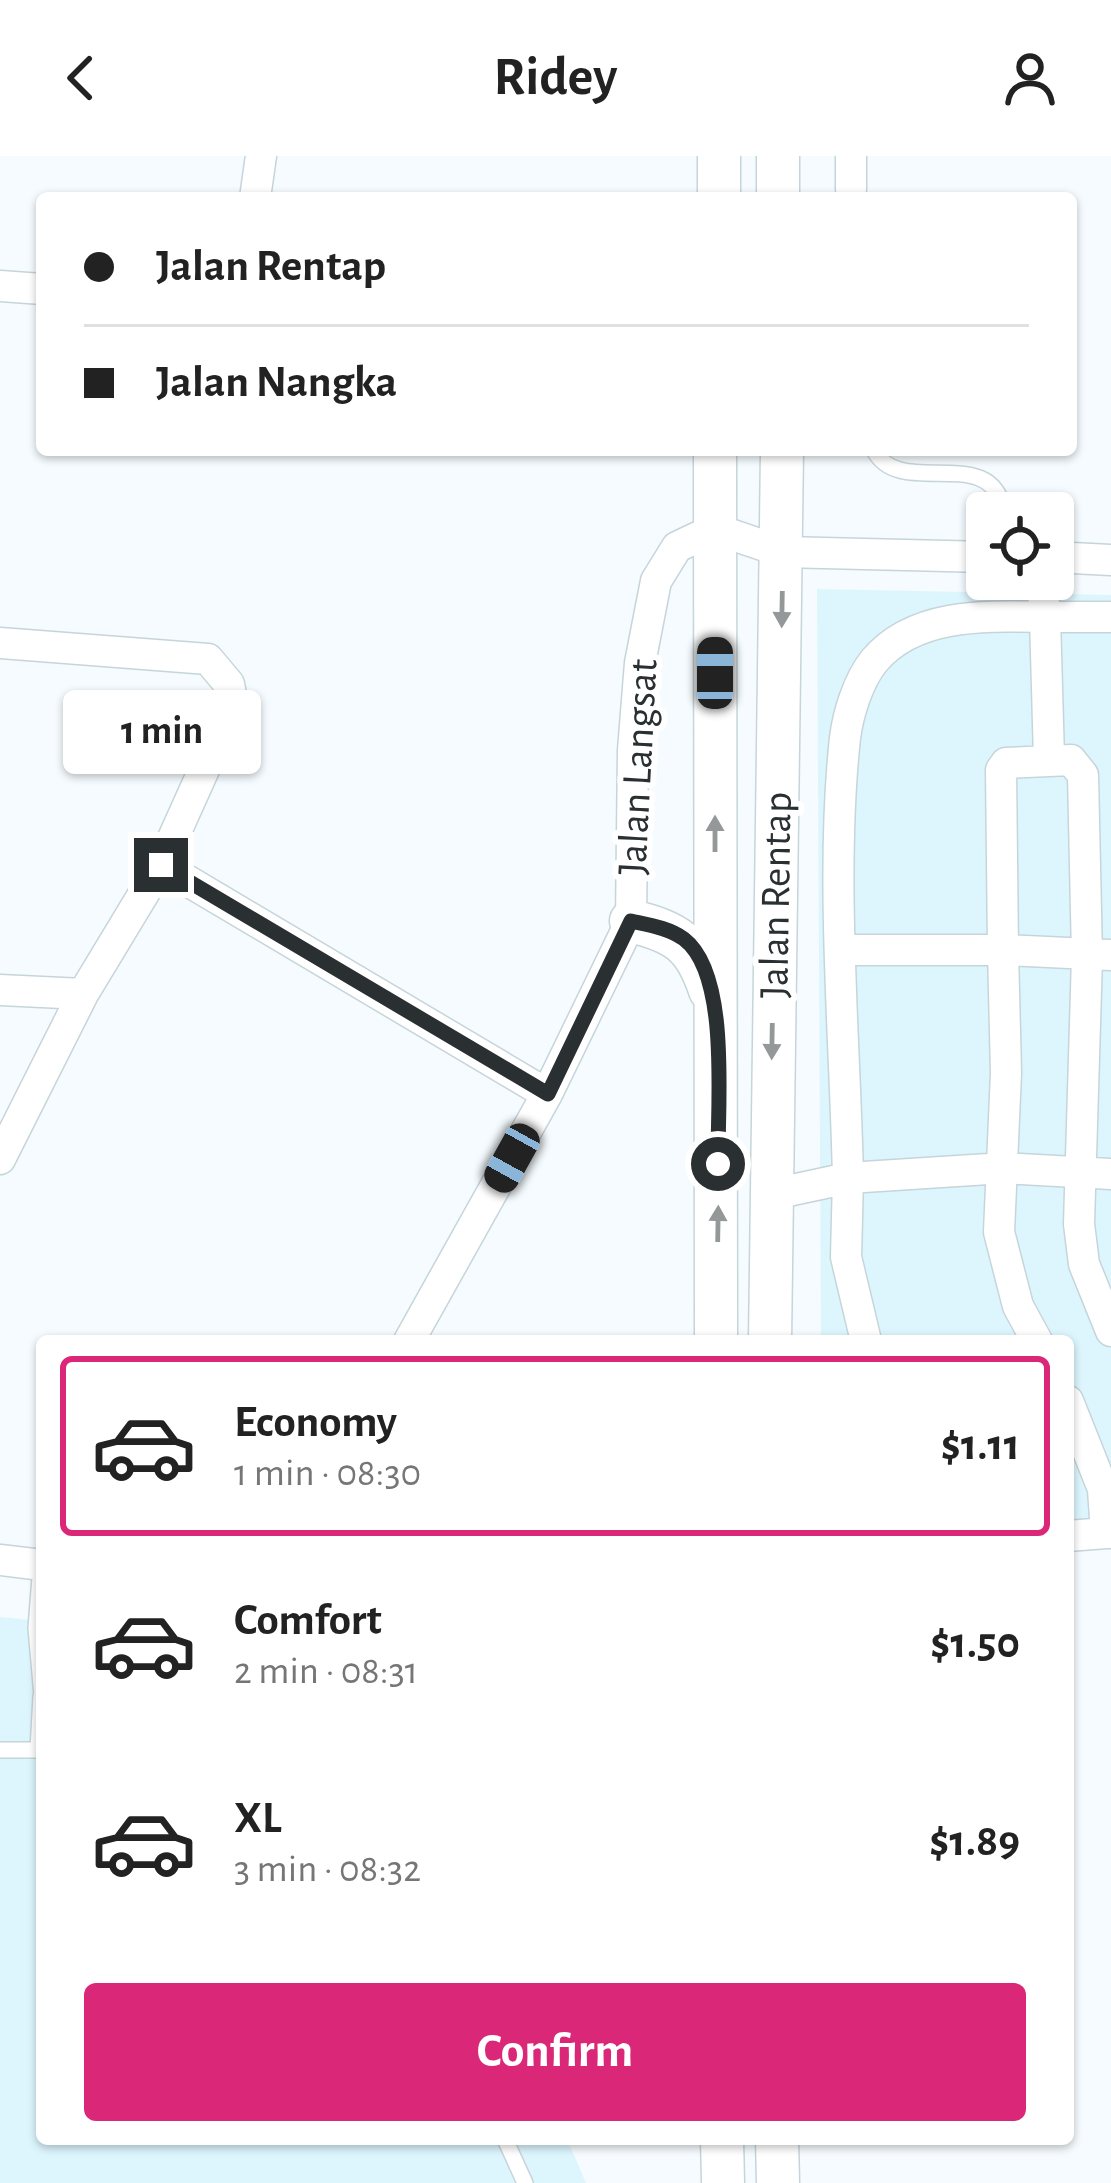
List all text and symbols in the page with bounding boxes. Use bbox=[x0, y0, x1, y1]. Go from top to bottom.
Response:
icon: back bbox=[48, 45, 114, 111]
icon: person bbox=[997, 45, 1063, 111]
text: Ridey bbox=[494, 51, 617, 105]
text: Jalan Rentap bbox=[156, 244, 386, 289]
text: Jalan Nangka bbox=[156, 360, 397, 405]
map controls bbox=[966, 492, 1074, 600]
button: locate bbox=[966, 492, 1074, 600]
one-way arrow bbox=[773, 591, 792, 629]
car bbox=[697, 637, 733, 709]
street label: Jalan Langsat bbox=[611, 658, 665, 876]
callout: 1 min bbox=[62, 691, 260, 775]
text: 1 min bbox=[121, 712, 203, 751]
street label: Jalan Rentap bbox=[753, 791, 799, 999]
one-way arrow bbox=[705, 814, 725, 852]
route end bbox=[134, 838, 188, 892]
one-way arrow bbox=[763, 1023, 782, 1061]
car bbox=[479, 1118, 545, 1198]
route start bbox=[691, 1137, 745, 1191]
one-way arrow bbox=[708, 1204, 728, 1242]
icon: car bbox=[90, 1392, 198, 1500]
text: Economy bbox=[234, 1400, 397, 1445]
text: $1.11 bbox=[941, 1423, 1020, 1468]
text: 1 min · 08:30 bbox=[234, 1454, 421, 1493]
icon: car bbox=[90, 1590, 198, 1698]
text: Comfort bbox=[234, 1598, 382, 1643]
text: $1.50 bbox=[930, 1621, 1020, 1666]
text: 2 min · 08:31 bbox=[234, 1652, 418, 1691]
icon: car bbox=[90, 1788, 198, 1896]
text: XL bbox=[234, 1796, 282, 1841]
text: $1.89 bbox=[929, 1819, 1020, 1864]
text: 3 min · 08:32 bbox=[234, 1850, 421, 1889]
button: Confirm bbox=[84, 1983, 1026, 2121]

